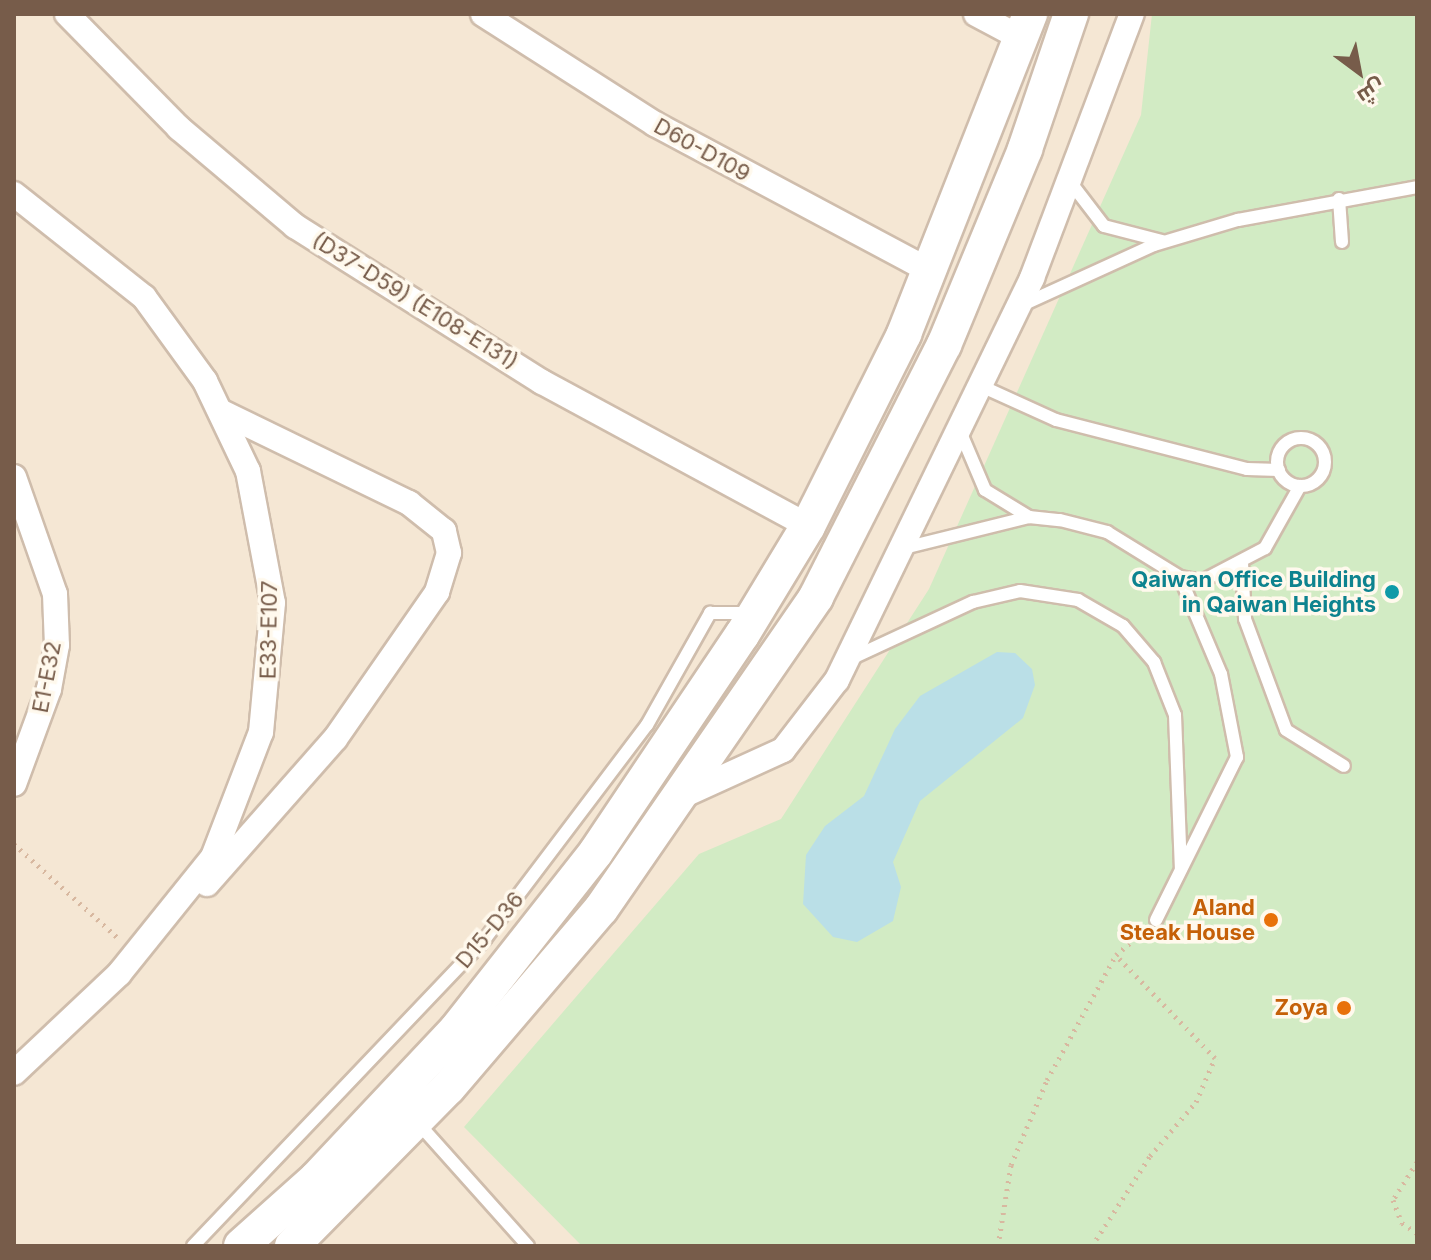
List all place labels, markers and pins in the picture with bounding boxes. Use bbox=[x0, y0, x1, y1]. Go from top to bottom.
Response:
place label: Qaiwan Office Building in Qaiwan Heights bbox=[1131, 566, 1376, 618]
marker: Qaiwan Office Building in Qaiwan Heights bbox=[1383, 583, 1401, 601]
place label: Aland Steak House bbox=[1120, 894, 1255, 946]
marker: Aland Steak House bbox=[1262, 911, 1280, 929]
place label: Zoya bbox=[1274, 995, 1328, 1021]
marker: Zoya bbox=[1335, 999, 1353, 1017]

